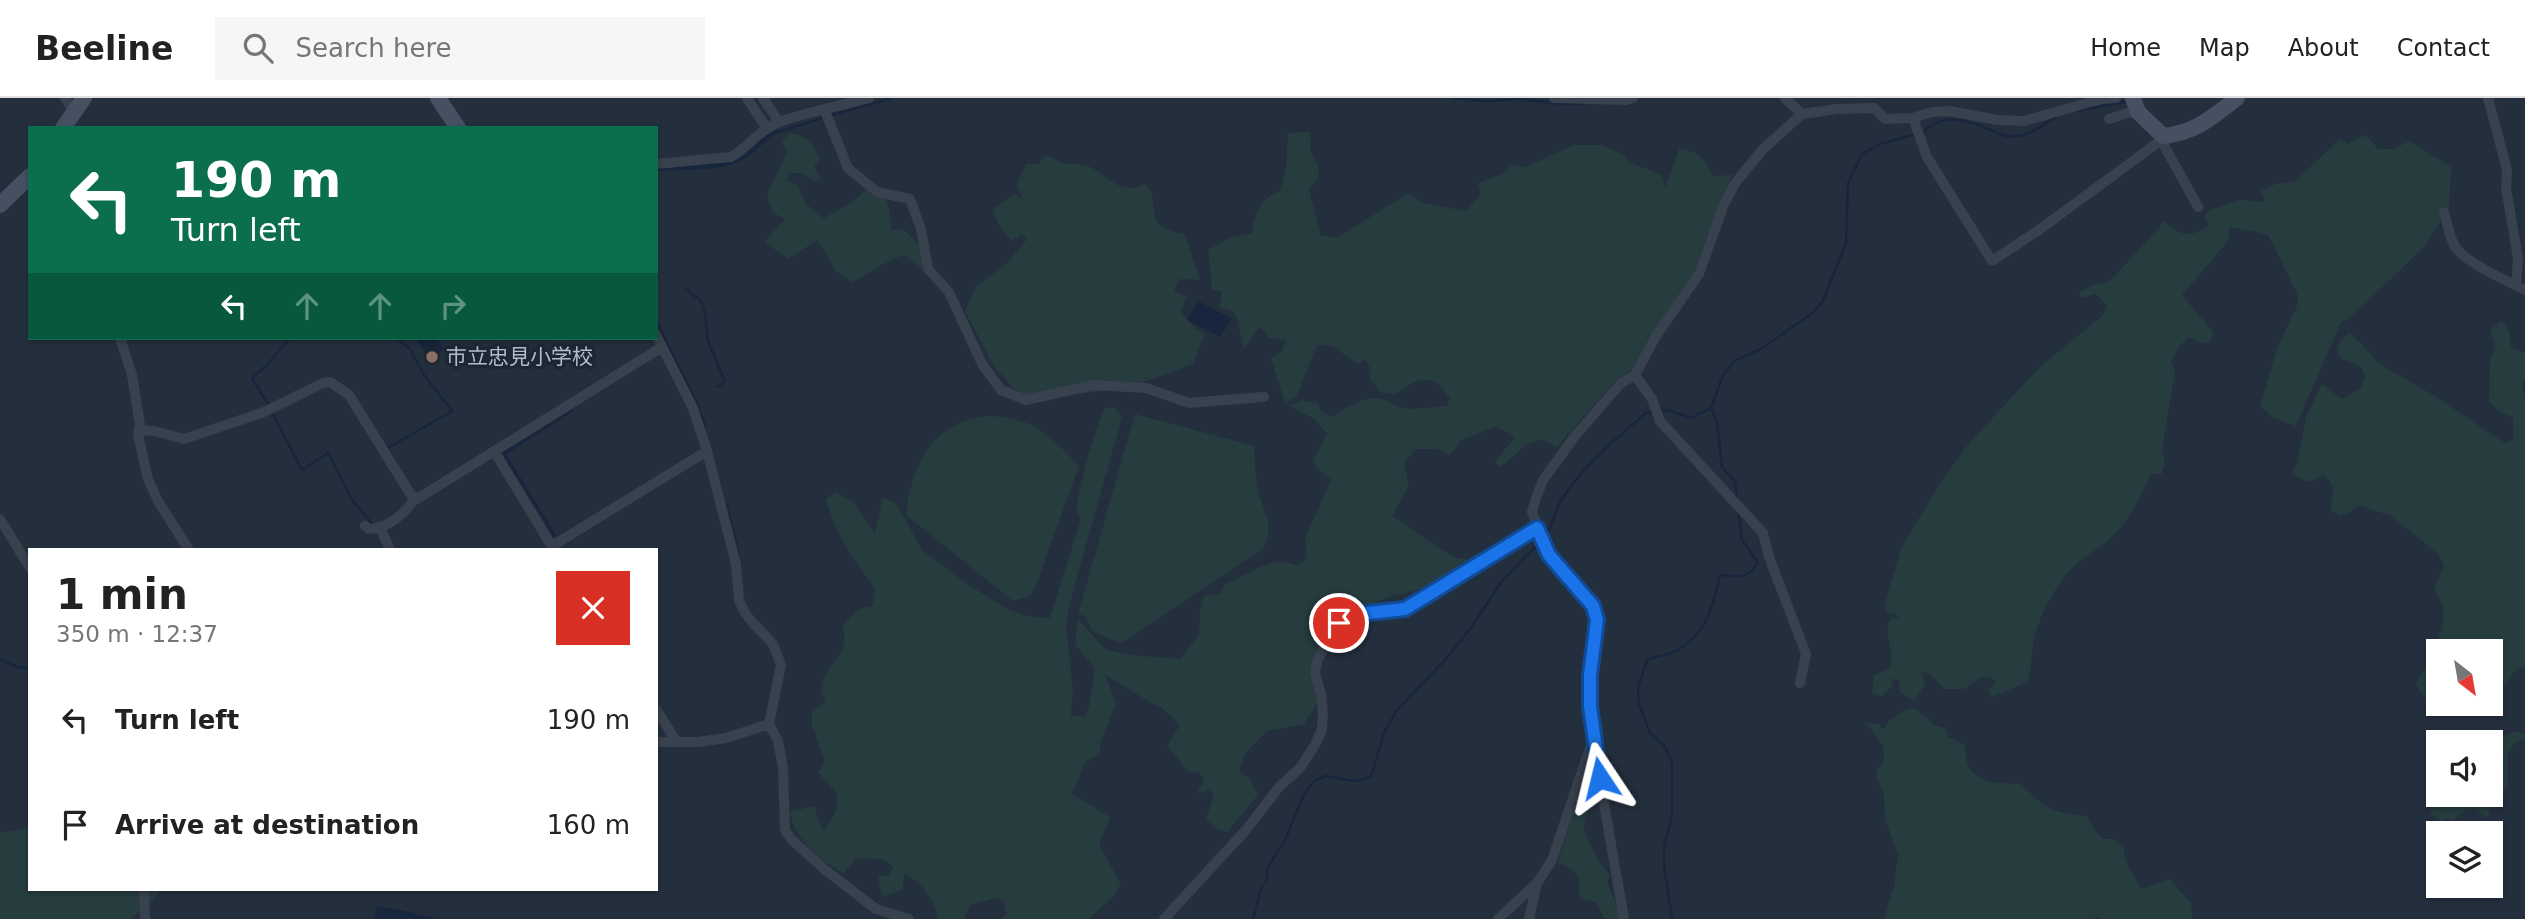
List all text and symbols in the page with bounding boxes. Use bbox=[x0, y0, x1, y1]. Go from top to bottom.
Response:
search box bbox=[215, 17, 705, 80]
text: Beeline bbox=[35, 29, 173, 68]
icon: search bbox=[239, 29, 277, 67]
text: Search here bbox=[295, 33, 452, 63]
text: Home bbox=[2090, 34, 2161, 62]
text: Map bbox=[2199, 34, 2250, 62]
text: About bbox=[2288, 34, 2359, 62]
text: Contact bbox=[2397, 34, 2490, 62]
text: 190 m bbox=[171, 152, 341, 209]
icon: left bbox=[56, 154, 147, 245]
text: Turn left bbox=[171, 211, 301, 249]
icon: left bbox=[215, 287, 253, 325]
icon: ahead bbox=[288, 287, 326, 325]
icon: ahead bbox=[361, 287, 399, 325]
icon: right bbox=[434, 287, 472, 325]
place label: 市立忠見小学校 bbox=[446, 345, 593, 369]
marker: 市立忠見小学校 bbox=[424, 349, 440, 365]
text: 1 min bbox=[56, 570, 188, 619]
button: close bbox=[556, 571, 630, 645]
pin bbox=[1309, 593, 1369, 653]
icon: arrive bbox=[1320, 604, 1358, 642]
text: 350 m · 12:37 bbox=[56, 621, 218, 647]
north arrow bbox=[2426, 639, 2502, 716]
map controls bbox=[2426, 639, 2503, 898]
icon: left bbox=[56, 701, 94, 739]
text: Turn left bbox=[115, 705, 239, 735]
text: 190 m bbox=[547, 705, 630, 735]
button: sound bbox=[2426, 730, 2503, 807]
position arrow bbox=[1563, 741, 1637, 815]
icon: arrive bbox=[56, 806, 94, 844]
text: Arrive at destination bbox=[115, 810, 419, 840]
text: 160 m bbox=[547, 810, 630, 840]
button: layers bbox=[2426, 821, 2503, 898]

